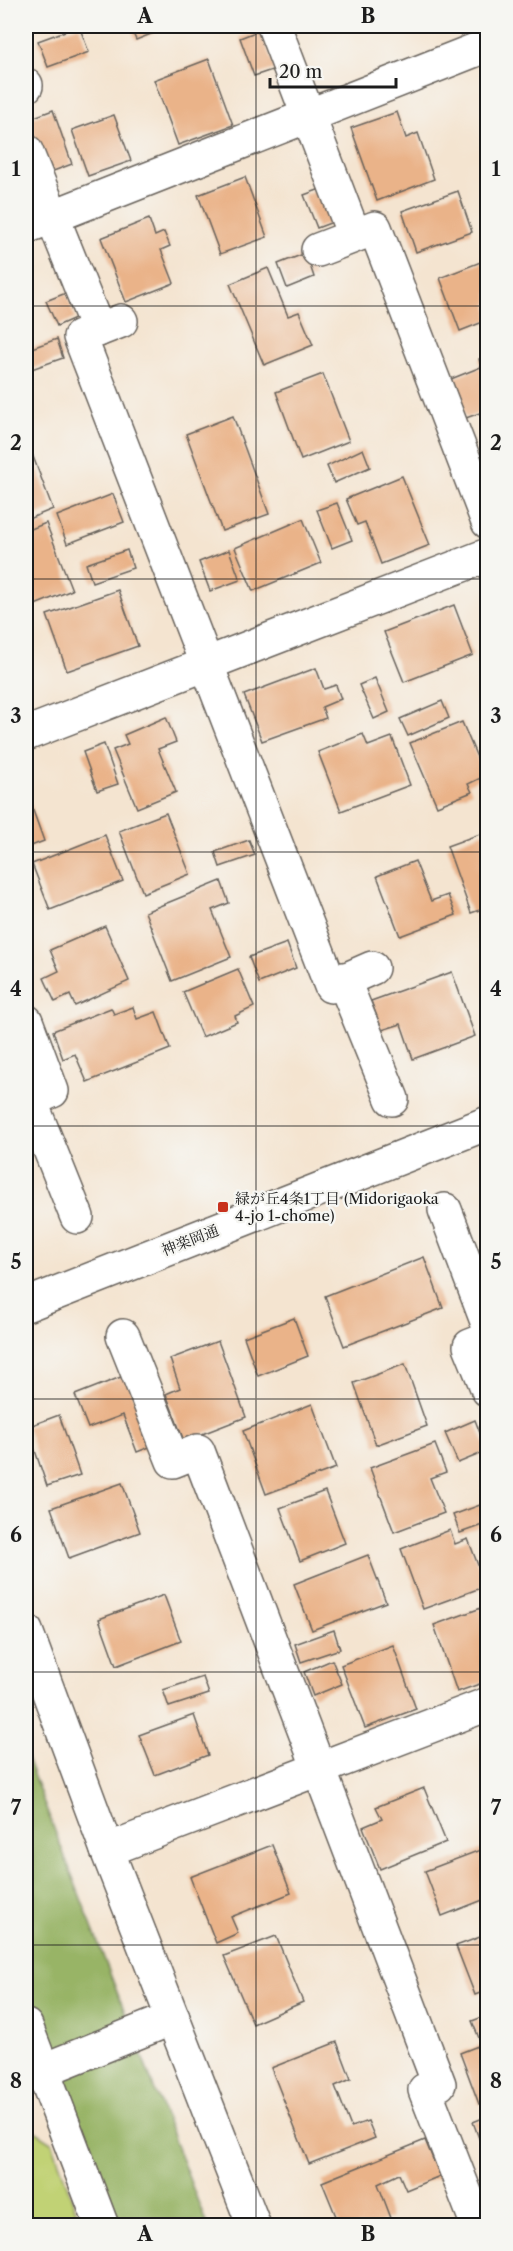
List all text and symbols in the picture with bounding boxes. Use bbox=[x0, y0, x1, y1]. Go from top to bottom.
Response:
text: A bbox=[136, 4, 153, 28]
text: B bbox=[361, 4, 376, 28]
scale bar bbox=[270, 51, 396, 89]
text: 20 m bbox=[279, 61, 323, 83]
text: 1 bbox=[12, 157, 21, 181]
text: 1 bbox=[492, 157, 501, 181]
text: 2 bbox=[10, 431, 22, 455]
text: 2 bbox=[490, 431, 502, 455]
text: 3 bbox=[10, 704, 22, 728]
text: 3 bbox=[490, 704, 502, 728]
text: 4 bbox=[10, 977, 22, 1001]
text: 4 bbox=[490, 977, 502, 1001]
place label: 緑が丘4条1丁目 (Midorigaoka 4-jo 1-chome) bbox=[235, 1189, 439, 1225]
marker: 緑が丘4条1丁目 (Midorigaoka 4-jo 1-chome) bbox=[216, 1200, 230, 1214]
street label: 神楽岡通 bbox=[159, 1220, 221, 1260]
text: 5 bbox=[10, 1250, 22, 1274]
text: 5 bbox=[490, 1250, 502, 1274]
text: 6 bbox=[10, 1523, 22, 1547]
text: 6 bbox=[490, 1523, 502, 1547]
text: 7 bbox=[11, 1796, 22, 1820]
text: 7 bbox=[491, 1796, 502, 1820]
text: 8 bbox=[10, 2069, 22, 2093]
text: 8 bbox=[490, 2069, 502, 2093]
text: A bbox=[136, 2222, 153, 2246]
text: B bbox=[361, 2222, 376, 2246]

